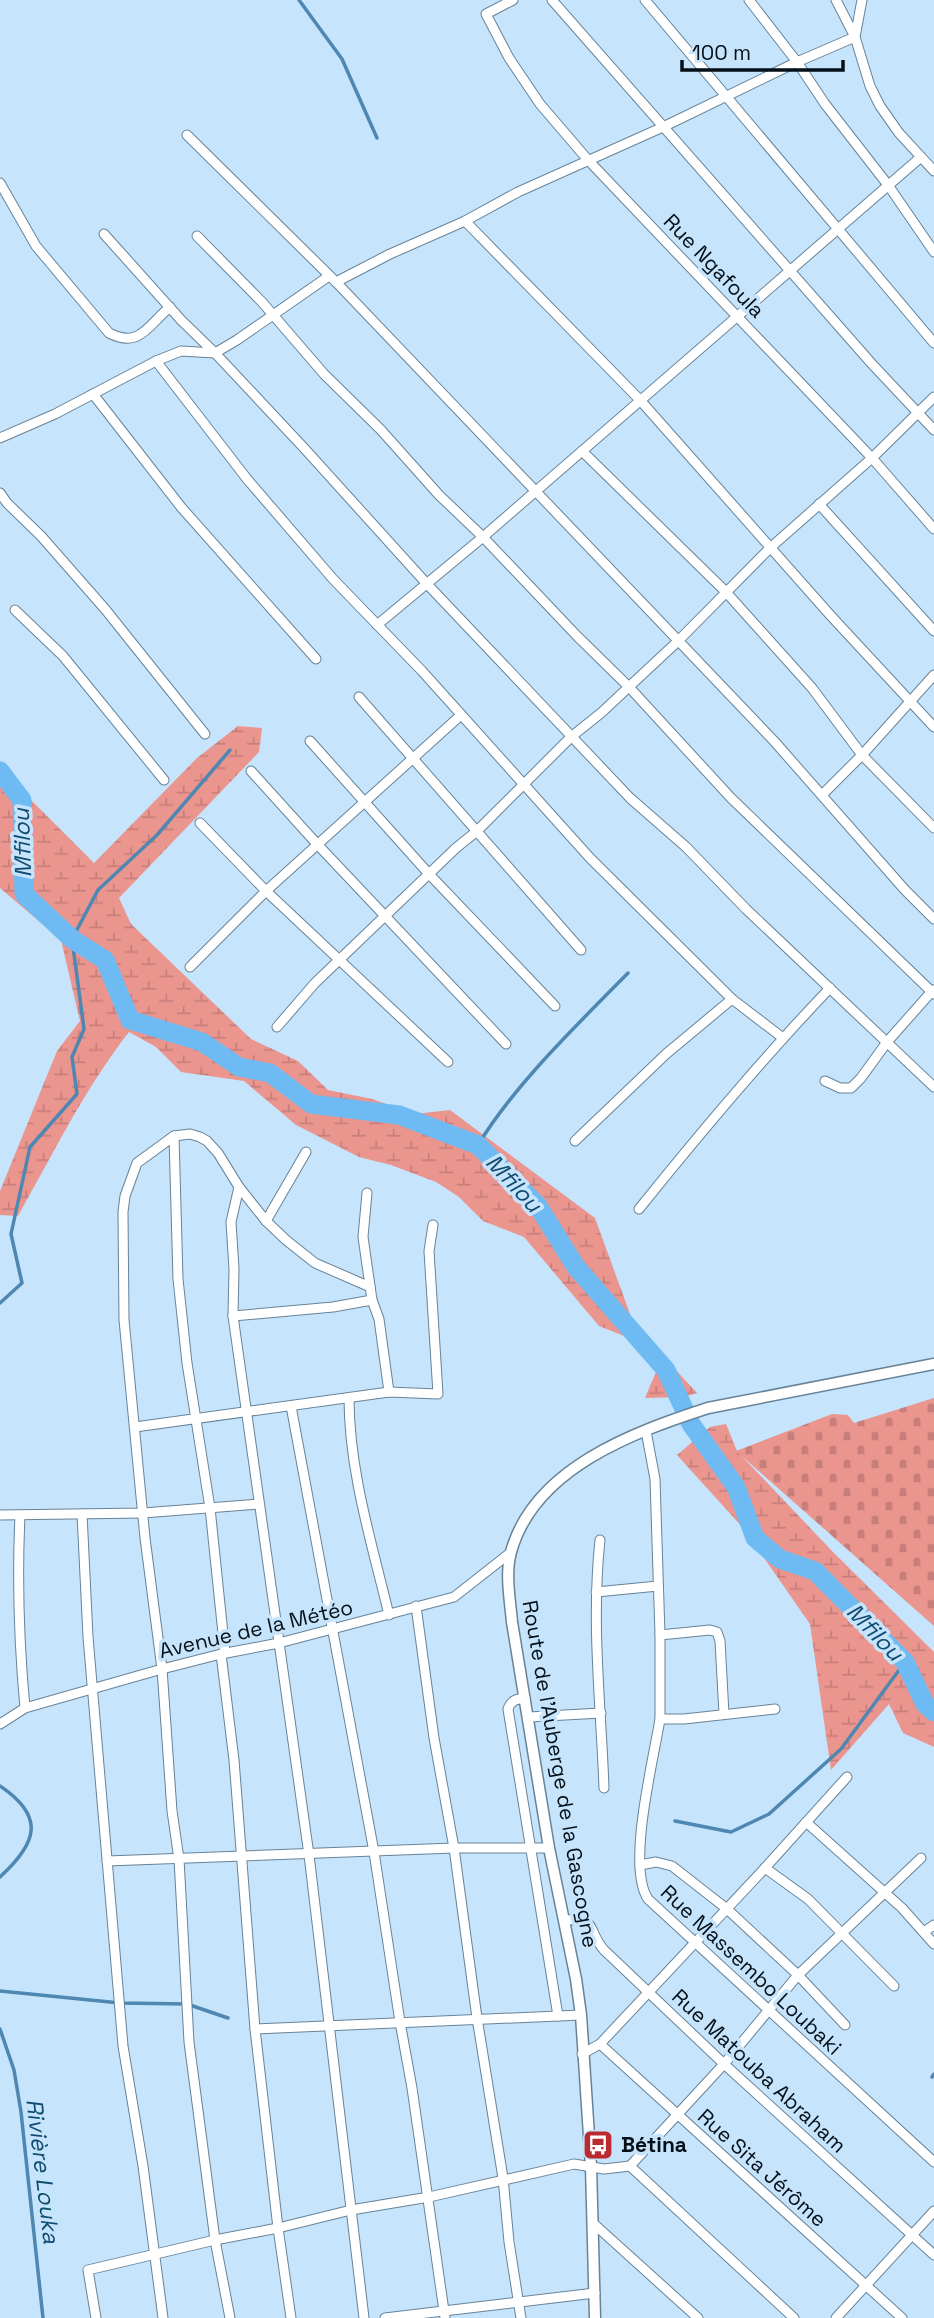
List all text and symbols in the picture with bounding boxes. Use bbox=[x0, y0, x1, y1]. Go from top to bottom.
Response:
scale bar bbox=[682, 28, 843, 72]
text: 100 m bbox=[692, 39, 751, 66]
street label: Rue Ngafoula bbox=[658, 208, 771, 323]
water label: Mfilou bbox=[6, 807, 38, 878]
water label: Mfilou bbox=[479, 1148, 549, 1219]
street label: Avenue de la Météo bbox=[156, 1593, 356, 1664]
water label: Mfilou bbox=[840, 1597, 910, 1668]
street label: Route de l'Auberge de la Gascogne bbox=[517, 1598, 604, 1950]
street label: Rue Massembo Loubaki bbox=[655, 1879, 848, 2061]
street label: Rue Matouba Abraham bbox=[666, 1983, 852, 2159]
water label: Rivière Louka bbox=[19, 2097, 67, 2246]
street label: Rue Sita Jérôme bbox=[692, 2103, 832, 2233]
bus stop icon: Bétina bbox=[581, 2128, 615, 2162]
place label: Bétina bbox=[621, 2131, 687, 2158]

